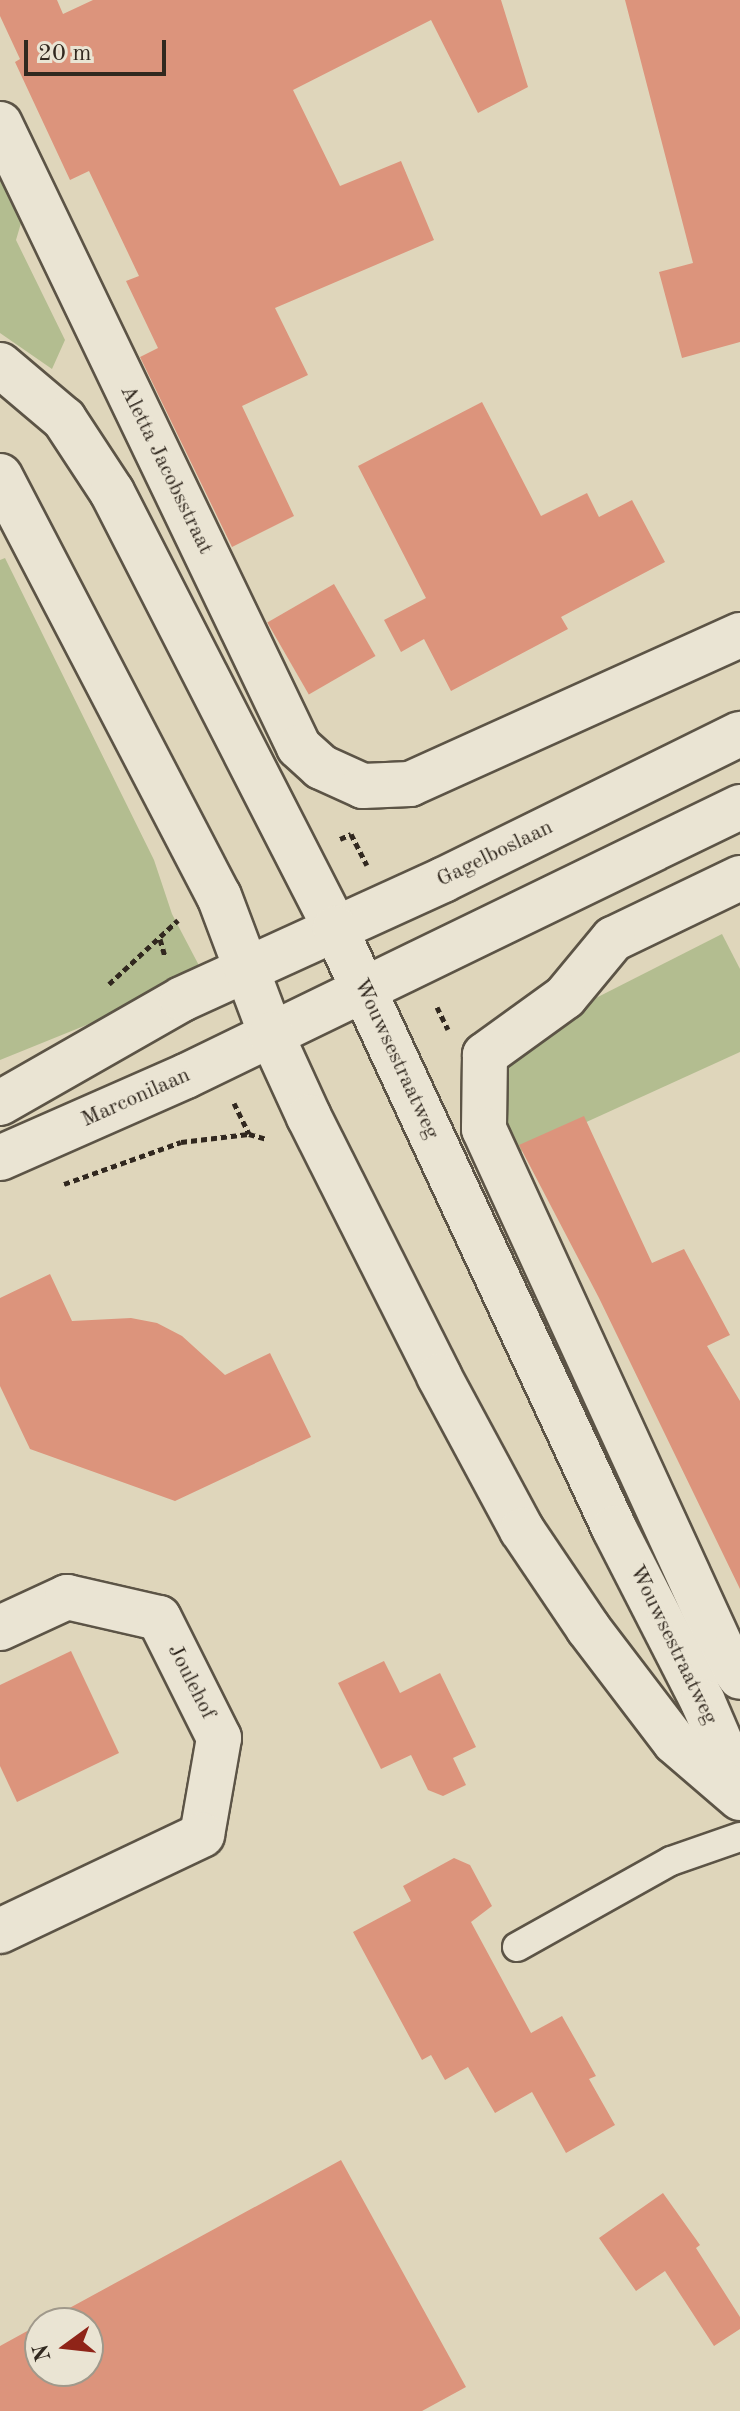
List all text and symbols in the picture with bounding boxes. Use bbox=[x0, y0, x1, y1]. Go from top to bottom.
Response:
scale bar bbox=[28, 24, 170, 74]
text: 20 m bbox=[38, 42, 92, 66]
street label: Aletta Jacobsstraat bbox=[114, 381, 218, 559]
street label: Gagelboslaan bbox=[433, 815, 557, 893]
street label: Wouwsestraatweg bbox=[347, 974, 445, 1144]
street label: Marconilaan bbox=[78, 1062, 194, 1134]
street label: Wouwsestraatweg bbox=[623, 1561, 723, 1729]
street label: Joulehof bbox=[161, 1640, 221, 1724]
north arrow bbox=[24, 2307, 104, 2387]
text: N bbox=[30, 2342, 56, 2364]

